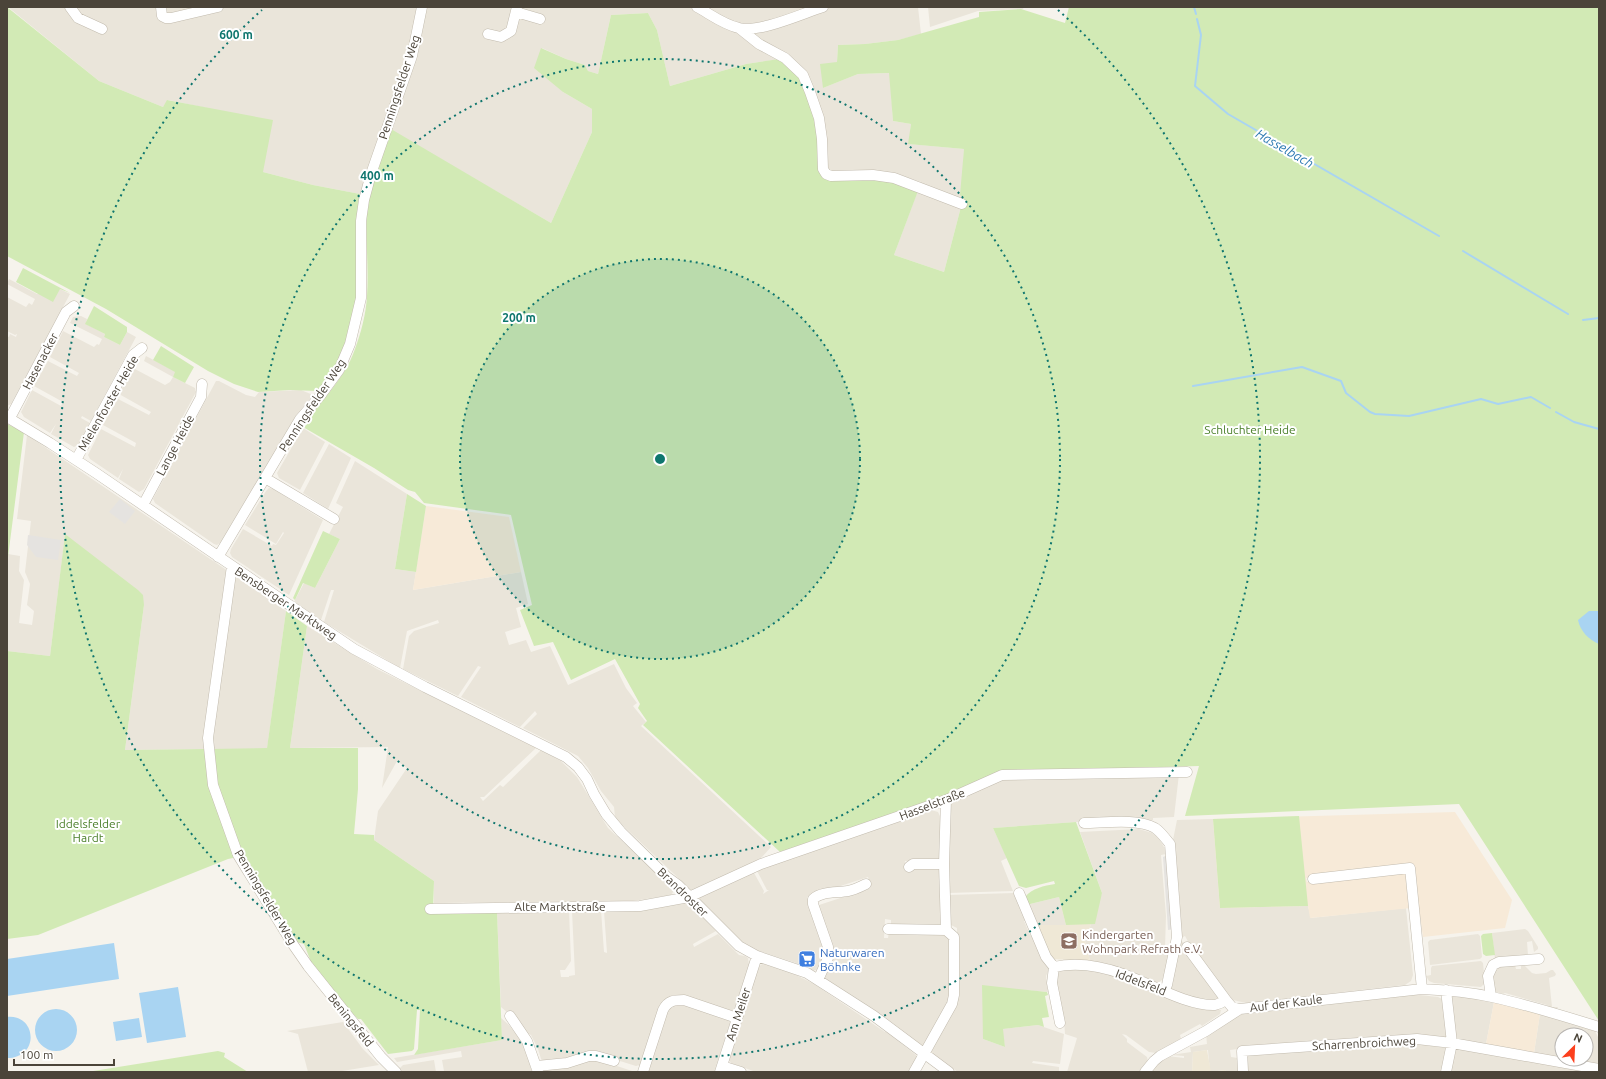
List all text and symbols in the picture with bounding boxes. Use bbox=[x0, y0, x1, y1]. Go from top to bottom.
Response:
text: 600 m bbox=[219, 28, 253, 41]
street label: Penningsfelder Weg bbox=[376, 33, 422, 141]
water label: Hasselbach bbox=[1254, 126, 1316, 170]
text: 400 m bbox=[360, 169, 394, 182]
text: 200 m bbox=[502, 311, 536, 324]
street label: Hasenacker bbox=[20, 330, 61, 391]
street label: Mielenforster Heide bbox=[75, 353, 141, 453]
street label: Penningsfelder Weg bbox=[276, 356, 348, 454]
street label: Lange Heide bbox=[154, 412, 196, 478]
park label: Schluchter Heide bbox=[1204, 423, 1296, 436]
centre of rings bbox=[653, 452, 667, 466]
street label: Bensberger Marktweg bbox=[233, 564, 339, 642]
street label: Hasselstraße bbox=[897, 786, 967, 822]
park label: Iddelsfelder Hardt bbox=[56, 817, 121, 844]
street label: Penningsfelder Weg bbox=[232, 847, 300, 947]
street label: Brandroster bbox=[655, 865, 711, 920]
street label: Alte Marktstraße bbox=[514, 900, 606, 913]
place label: Kindergarten Wohnpark Refrath e.V. bbox=[1082, 928, 1202, 955]
school or university icon: Kindergarten Wohnpark Refrath e.V. bbox=[1059, 931, 1079, 951]
place label: Naturwaren Böhnke bbox=[820, 946, 885, 973]
supermarket icon: Naturwaren Böhnke bbox=[797, 949, 817, 969]
street label: Iddelsfeld bbox=[1114, 966, 1168, 998]
street label: Am Meiler bbox=[723, 985, 753, 1042]
street label: Beningsfeld bbox=[326, 991, 376, 1049]
street label: Auf der Kaule bbox=[1249, 992, 1323, 1014]
north arrow bbox=[1554, 1027, 1594, 1067]
text: N bbox=[1572, 1031, 1584, 1045]
street label: Scharrenbroichweg bbox=[1312, 1034, 1416, 1052]
scale bar bbox=[14, 1041, 114, 1067]
text: 100 m bbox=[20, 1048, 53, 1061]

